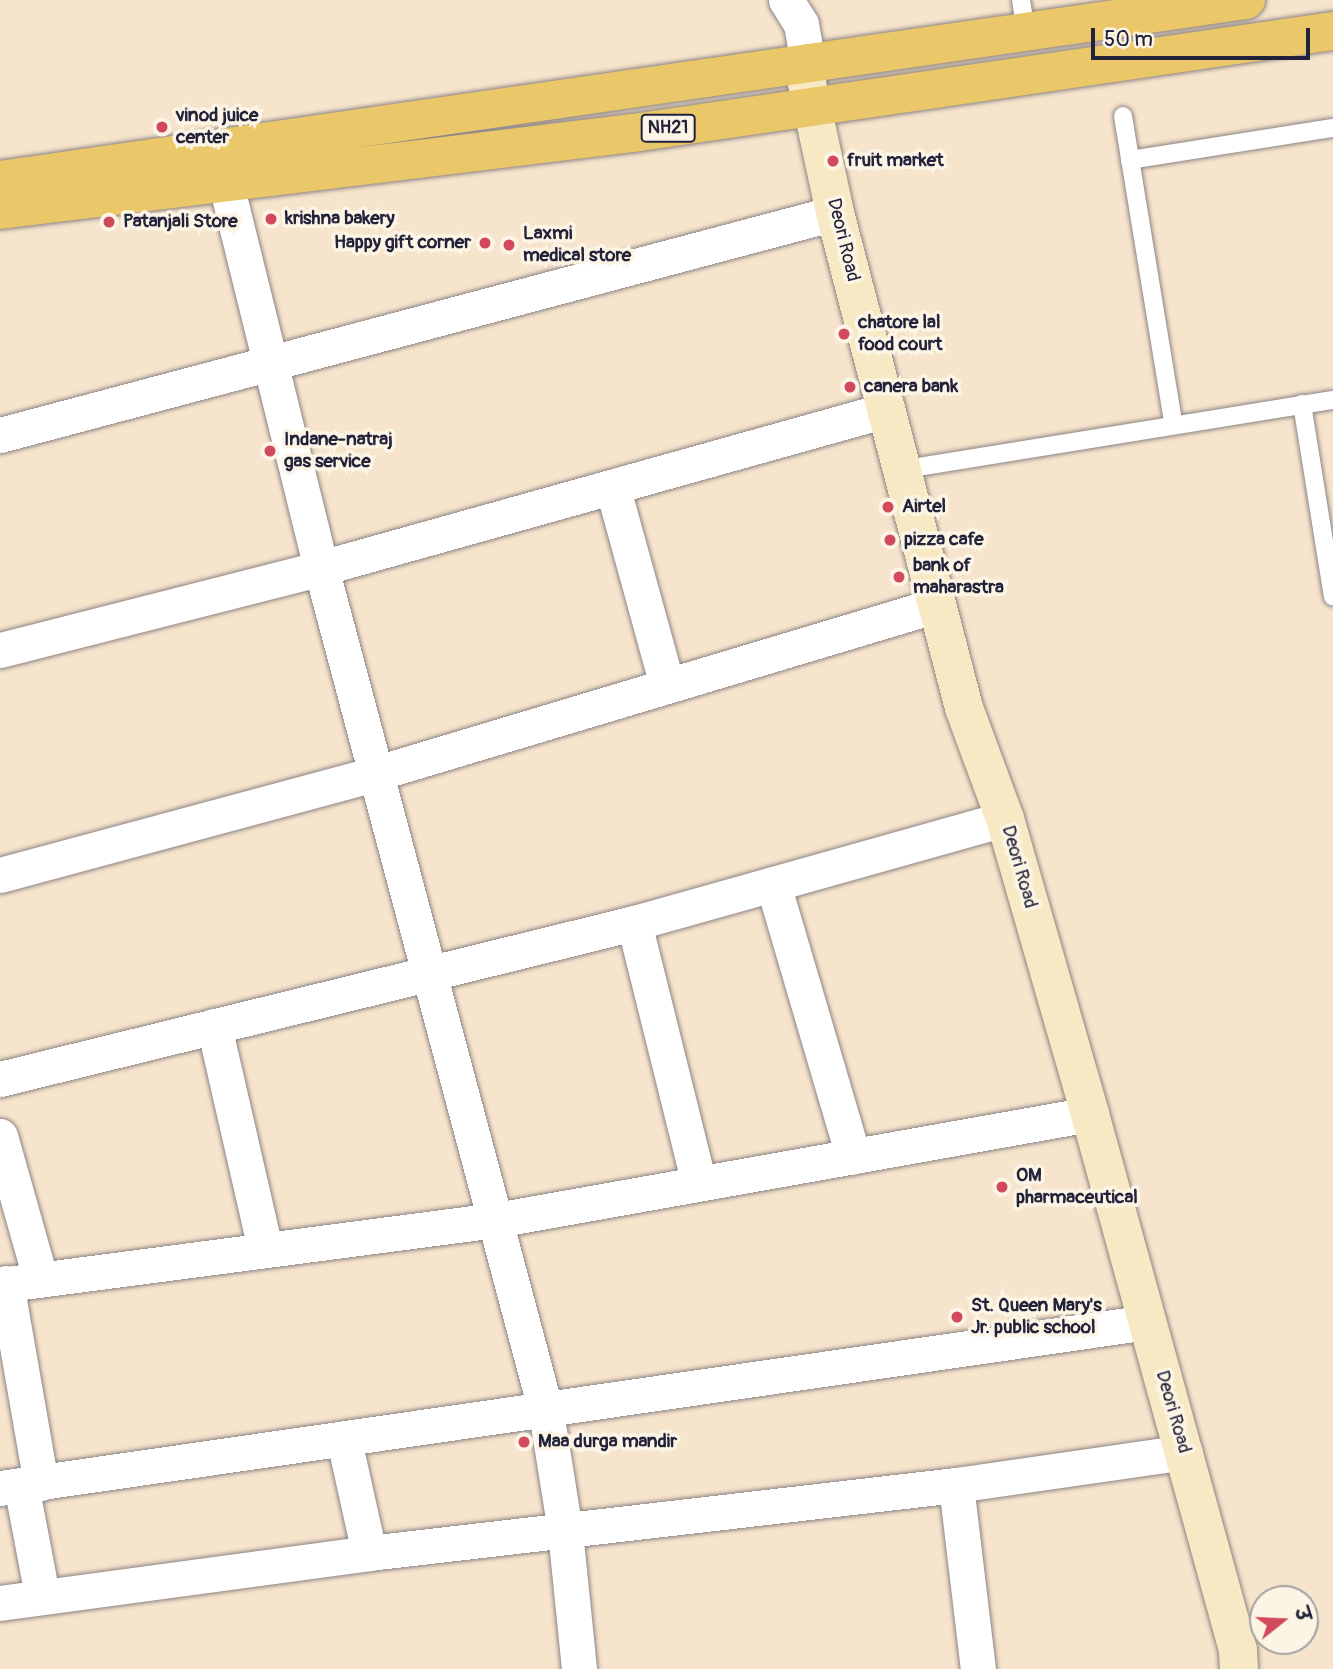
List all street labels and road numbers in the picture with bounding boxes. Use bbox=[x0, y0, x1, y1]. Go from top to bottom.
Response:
road number: NH21 bbox=[640, 113, 696, 142]
street label: Deori Road bbox=[822, 196, 864, 284]
street label: Deori Road bbox=[996, 823, 1042, 911]
street label: Deori Road bbox=[1150, 1368, 1196, 1456]

